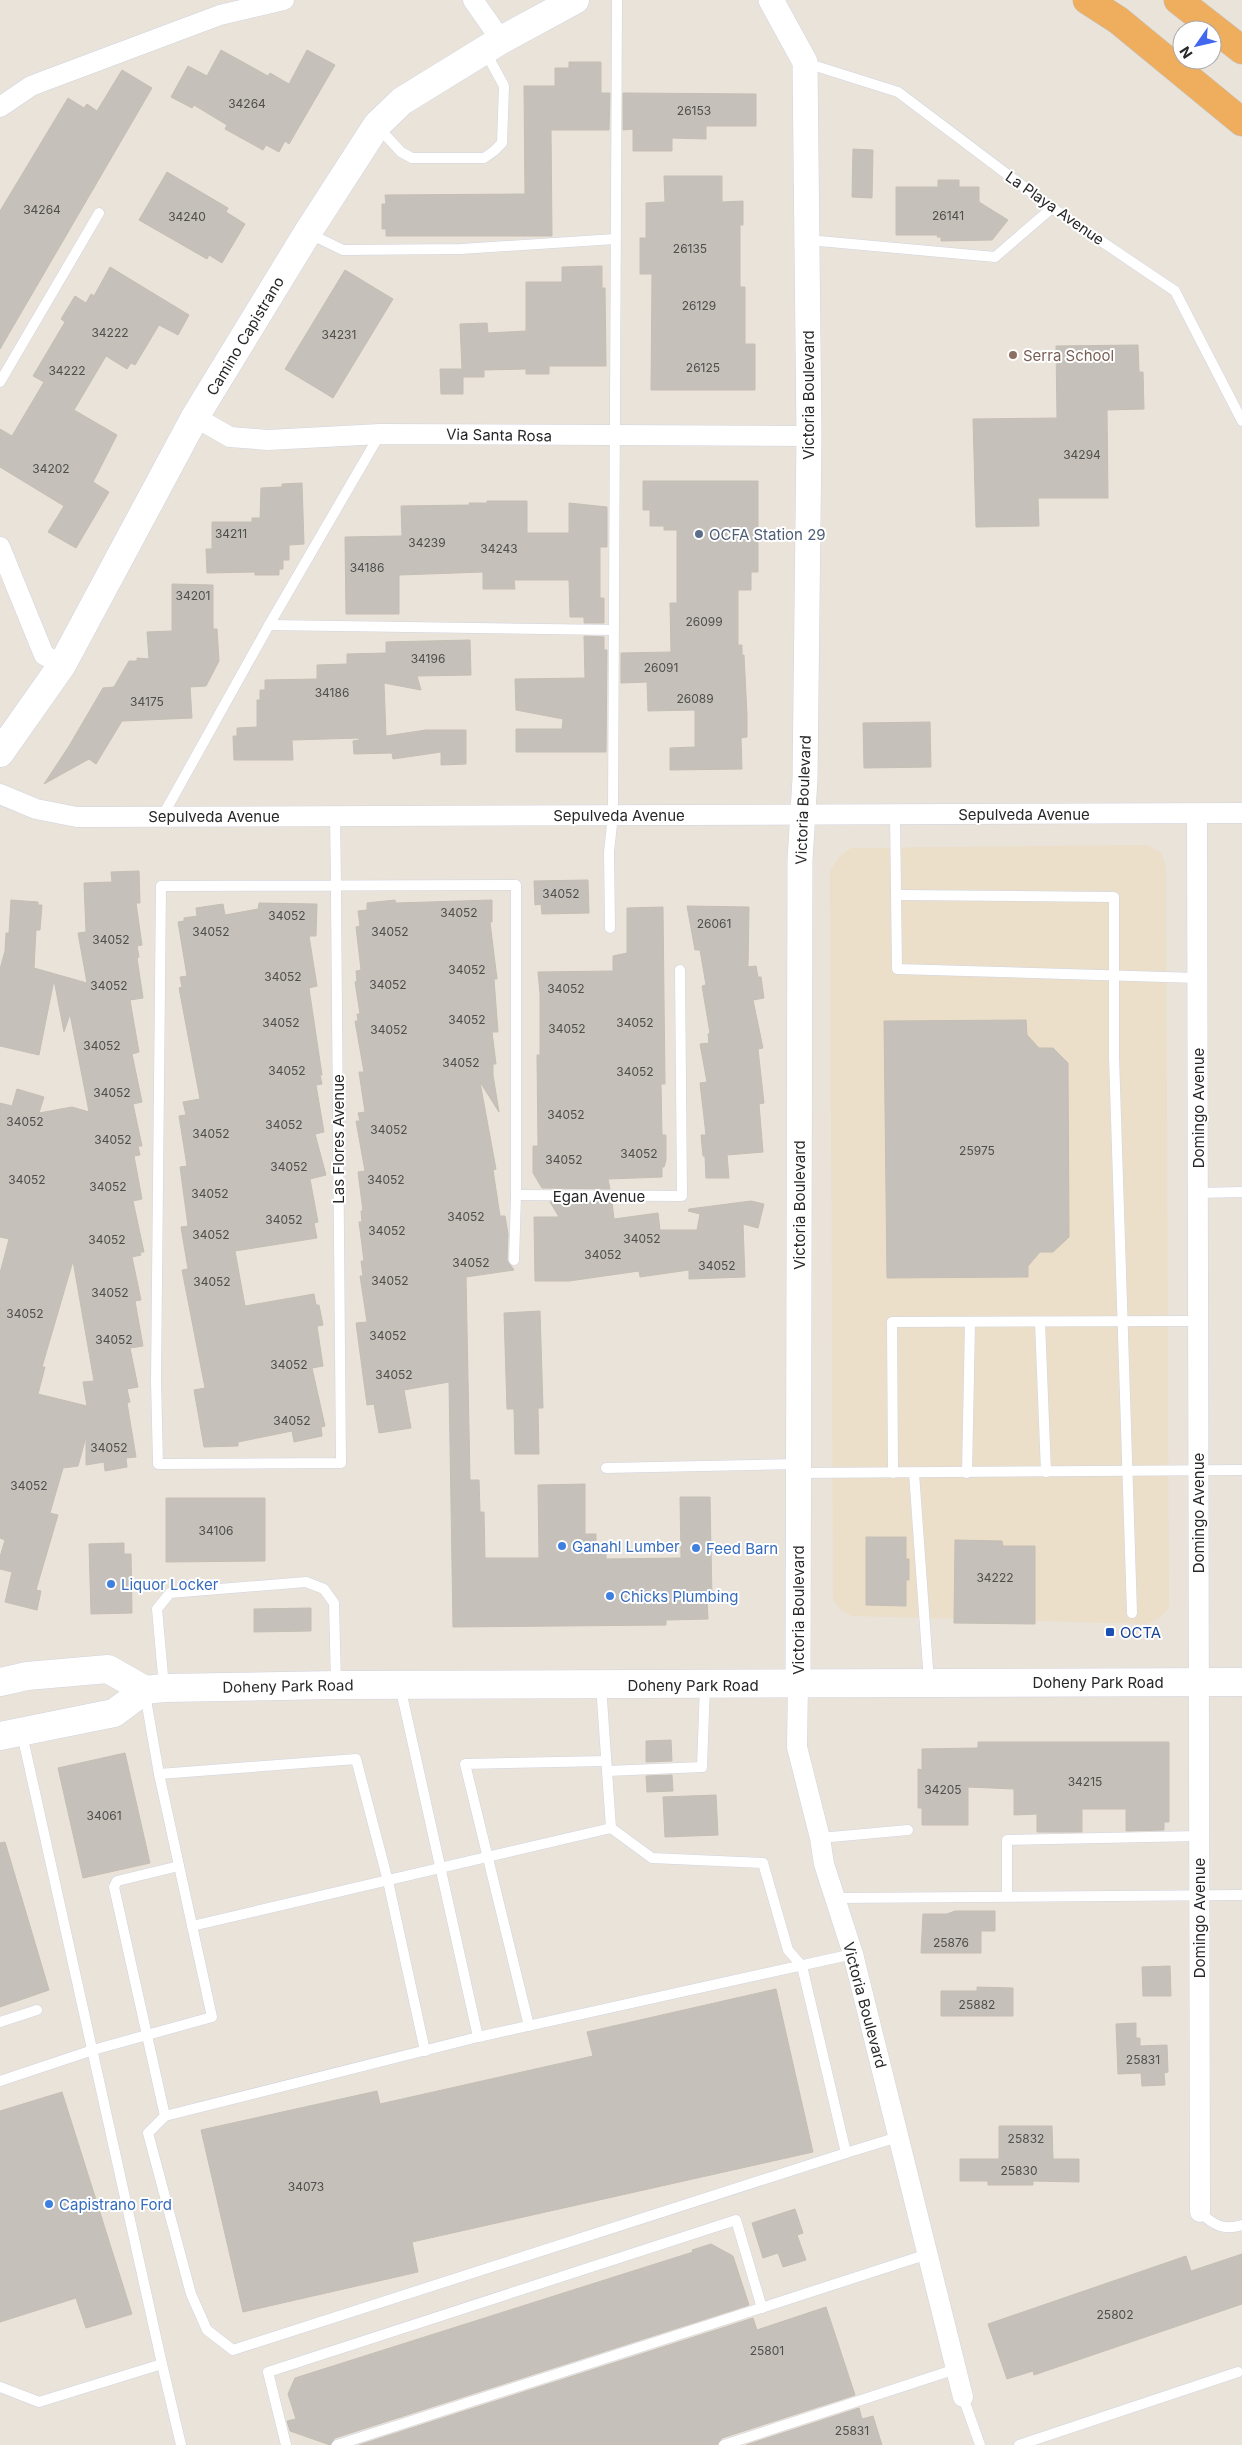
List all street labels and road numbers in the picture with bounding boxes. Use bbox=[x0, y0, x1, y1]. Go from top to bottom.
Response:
street label: La Playa Avenue bbox=[1002, 167, 1108, 249]
street label: Camino Capistrano bbox=[202, 273, 288, 399]
street label: Victoria Boulevard bbox=[799, 330, 818, 460]
street label: Via Santa Rosa bbox=[446, 425, 552, 445]
street label: Victoria Boulevard bbox=[791, 735, 815, 865]
street label: Sepulveda Avenue bbox=[958, 805, 1090, 824]
street label: Sepulveda Avenue bbox=[553, 806, 685, 825]
street label: Sepulveda Avenue bbox=[148, 807, 280, 826]
street label: Domingo Avenue bbox=[1189, 1048, 1208, 1168]
street label: Las Flores Avenue bbox=[329, 1074, 348, 1204]
street label: Victoria Boulevard bbox=[790, 1140, 809, 1270]
street label: Egan Avenue bbox=[553, 1187, 645, 1206]
street label: Domingo Avenue bbox=[1189, 1453, 1208, 1573]
street label: Victoria Boulevard bbox=[789, 1545, 808, 1675]
street label: Doheny Park Road bbox=[1032, 1673, 1164, 1692]
street label: Doheny Park Road bbox=[222, 1675, 354, 1697]
street label: Doheny Park Road bbox=[627, 1676, 759, 1695]
street label: Domingo Avenue bbox=[1190, 1858, 1209, 1978]
street label: Victoria Boulevard bbox=[839, 1940, 891, 2070]

